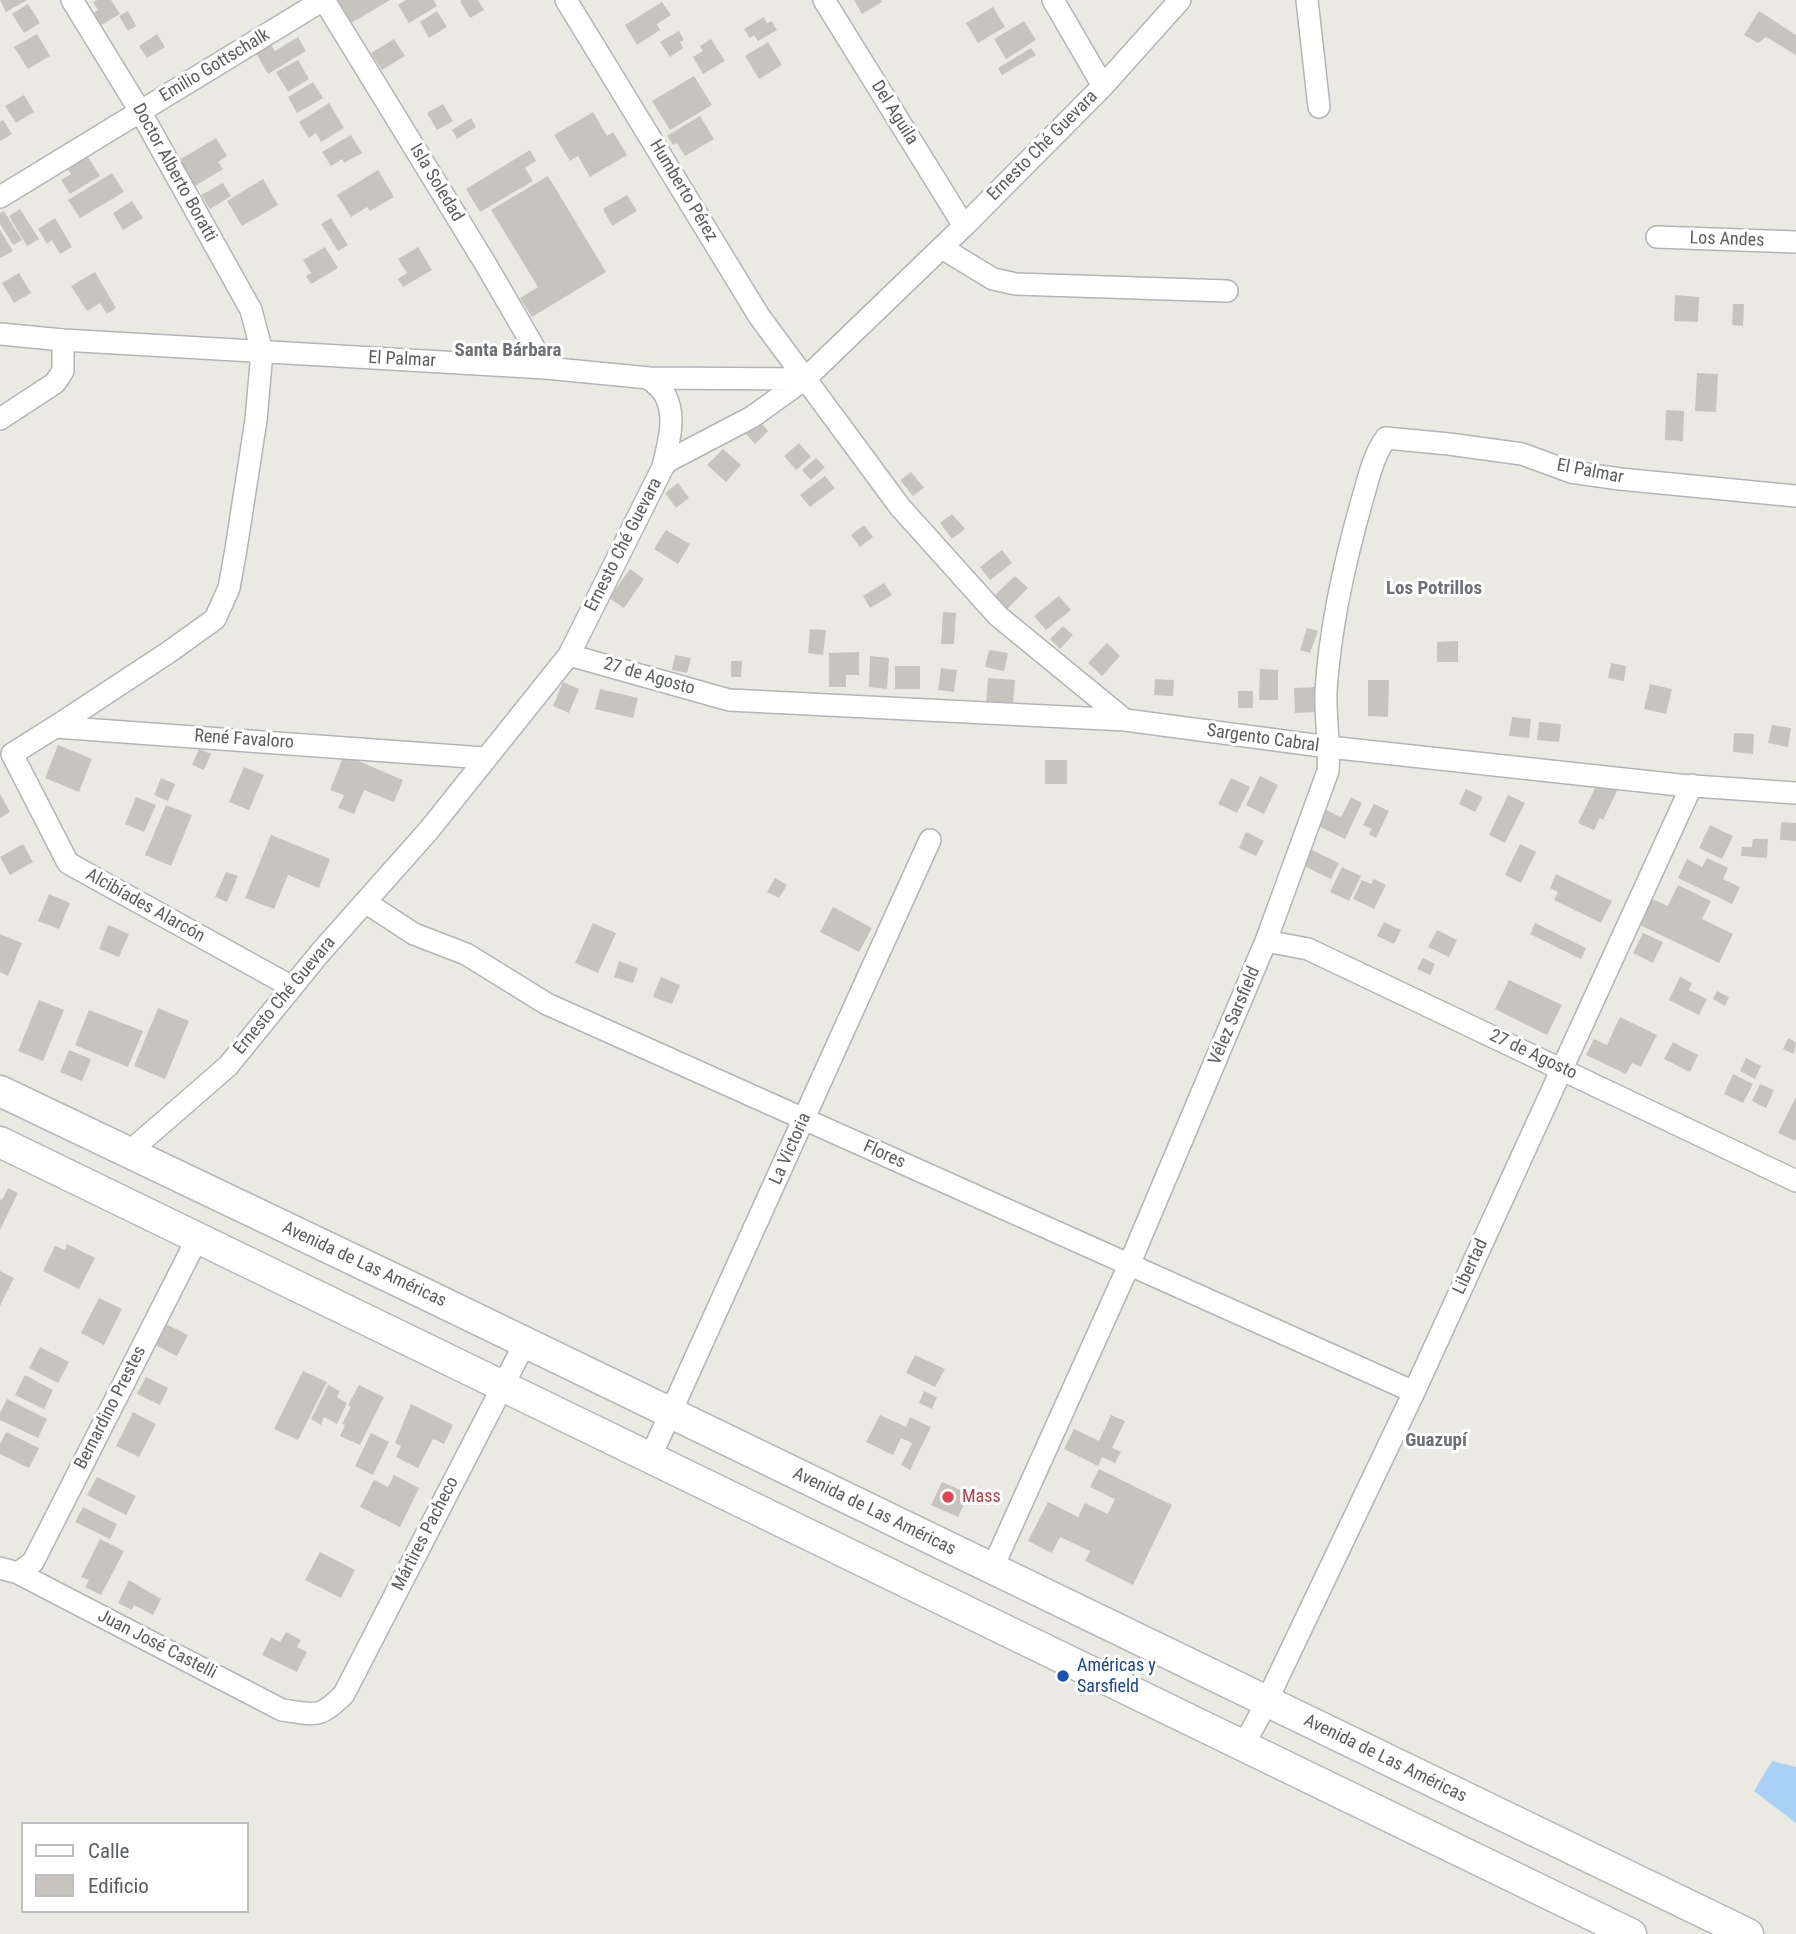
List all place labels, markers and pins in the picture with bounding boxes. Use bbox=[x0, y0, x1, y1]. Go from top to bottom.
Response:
place label: Mass bbox=[962, 1486, 1001, 1508]
marker: Mass bbox=[940, 1489, 956, 1505]
place label: Américas y Sarsfield bbox=[1077, 1655, 1156, 1698]
marker: Américas y Sarsfield bbox=[1055, 1668, 1071, 1684]

